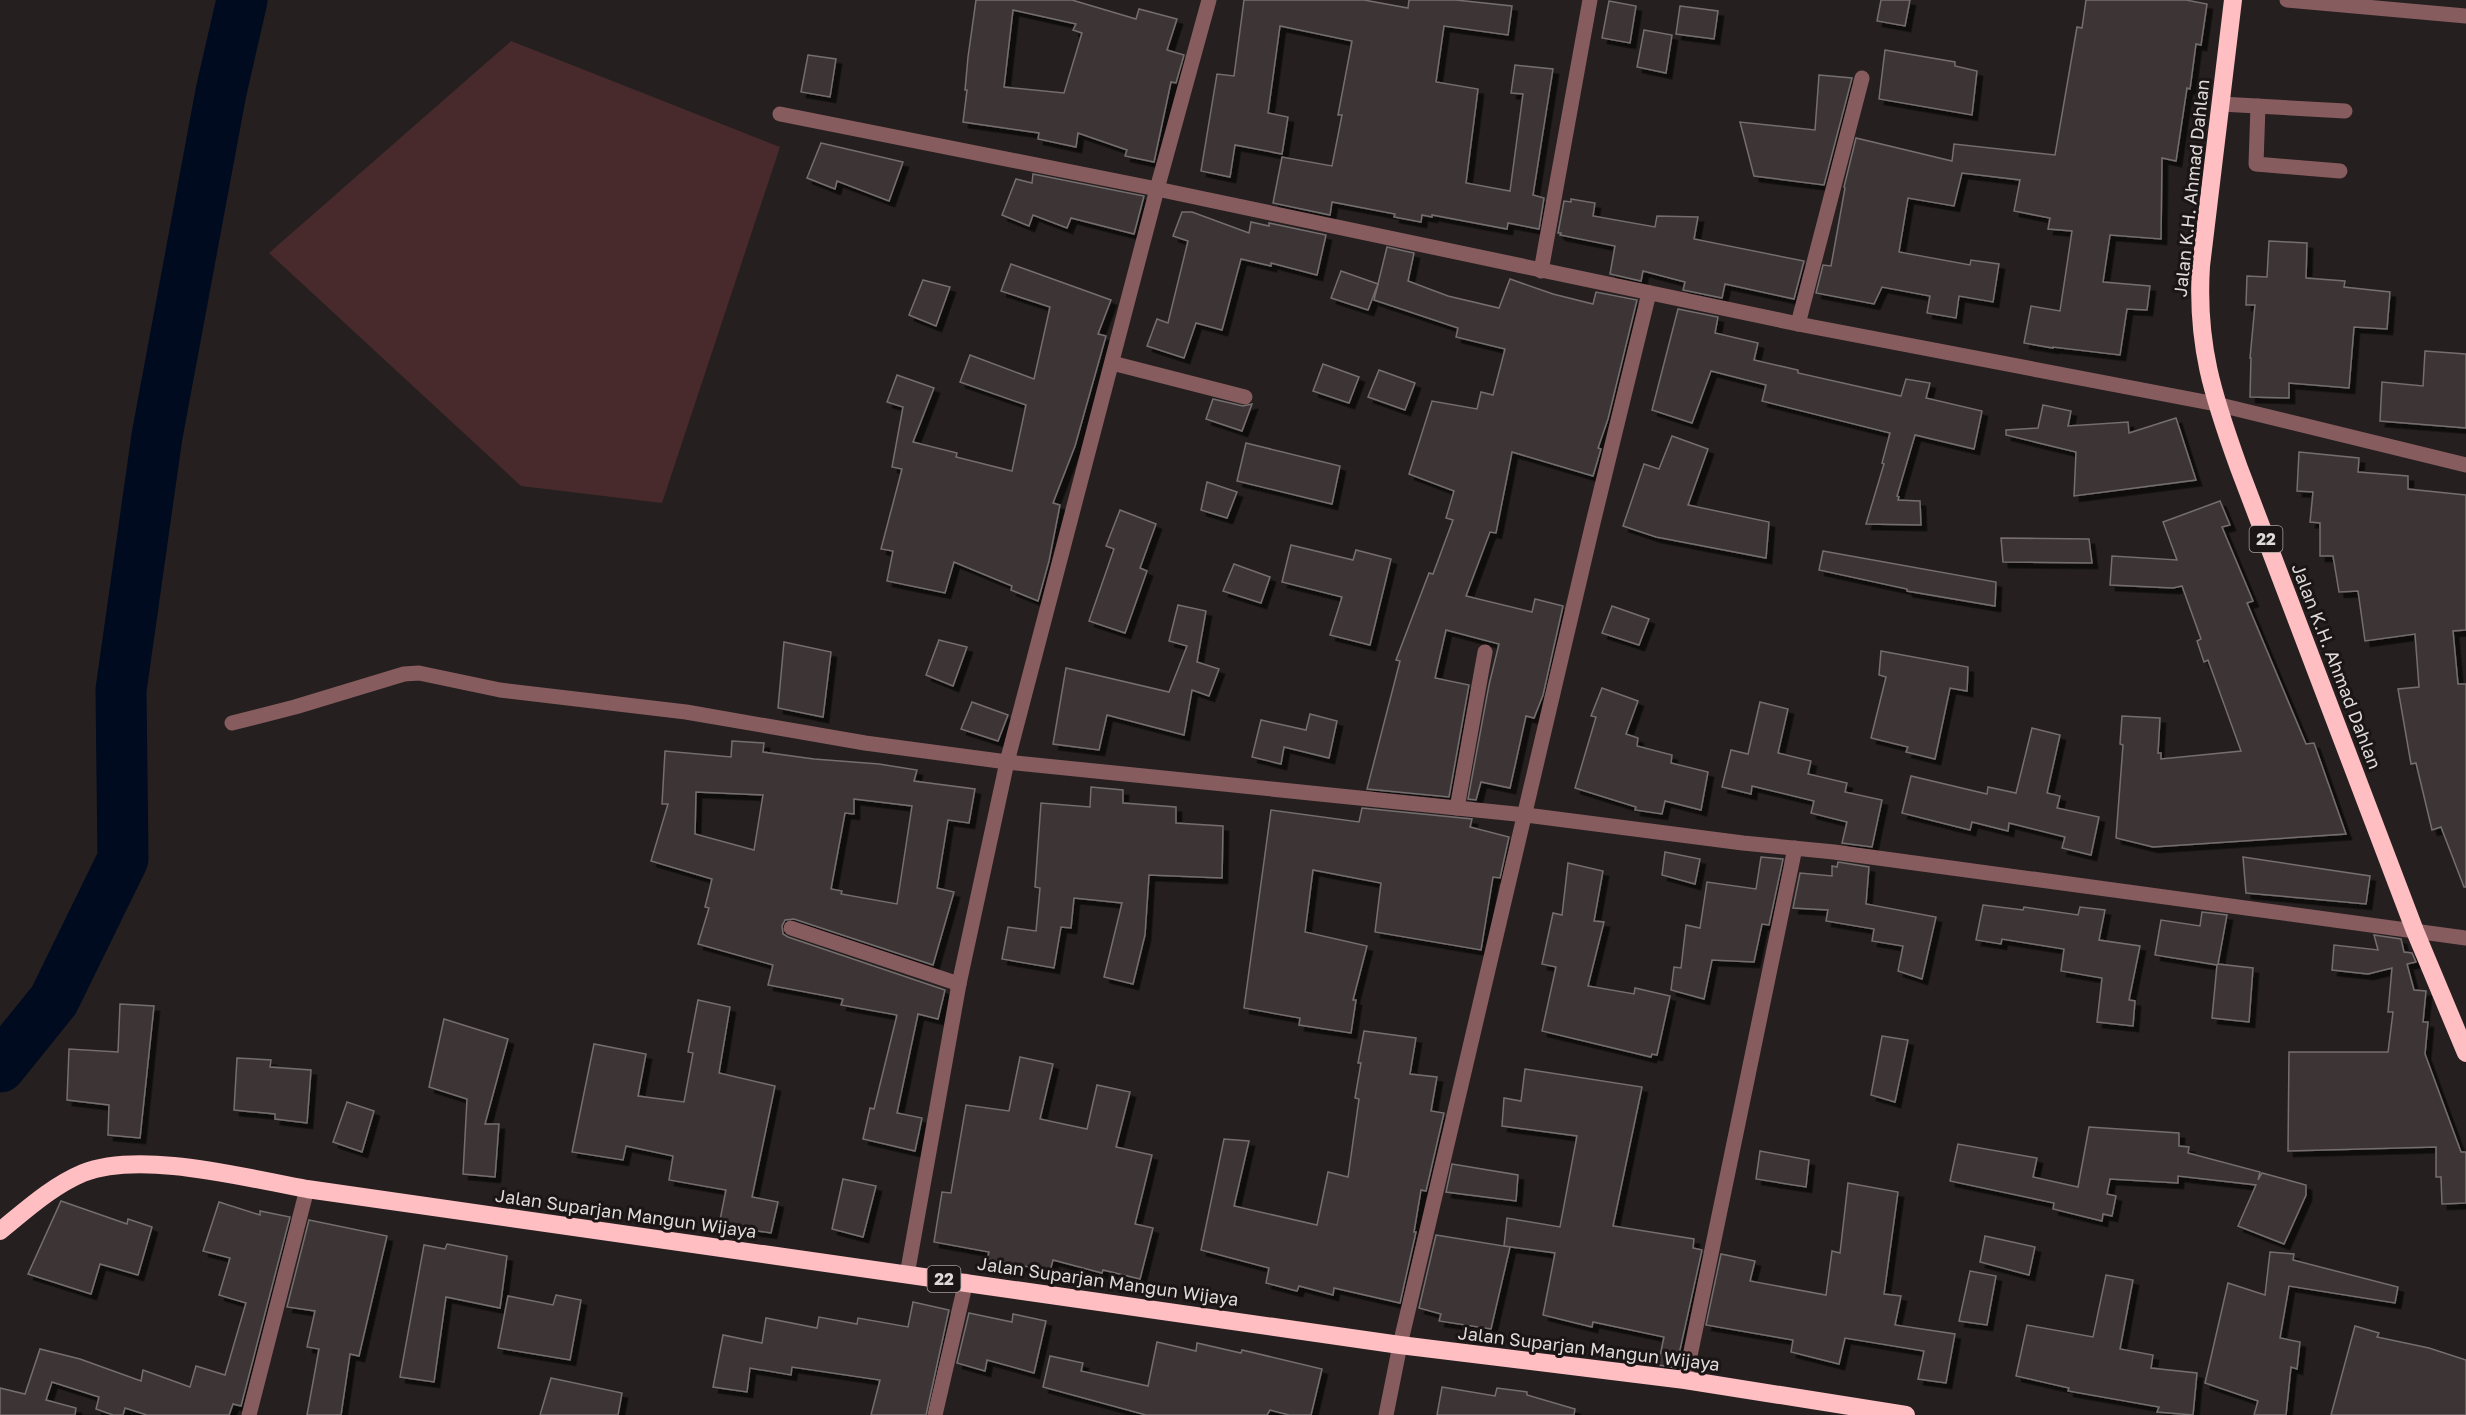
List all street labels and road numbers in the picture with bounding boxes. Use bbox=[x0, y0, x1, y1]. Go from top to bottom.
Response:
street label: Jalan K.H. Ahmad Dahlan bbox=[2169, 78, 2213, 298]
road number: 22 bbox=[2250, 526, 2282, 552]
street label: Jalan K.H. Ahmad Dahlan bbox=[2288, 560, 2386, 772]
street label: Jalan Suparjan Mangun Wijaya bbox=[494, 1184, 758, 1242]
street label: Jalan Suparjan Mangun Wijaya bbox=[976, 1252, 1240, 1310]
road number: 22 bbox=[928, 1266, 960, 1292]
street label: Jalan Suparjan Mangun Wijaya bbox=[1457, 1321, 1721, 1375]

